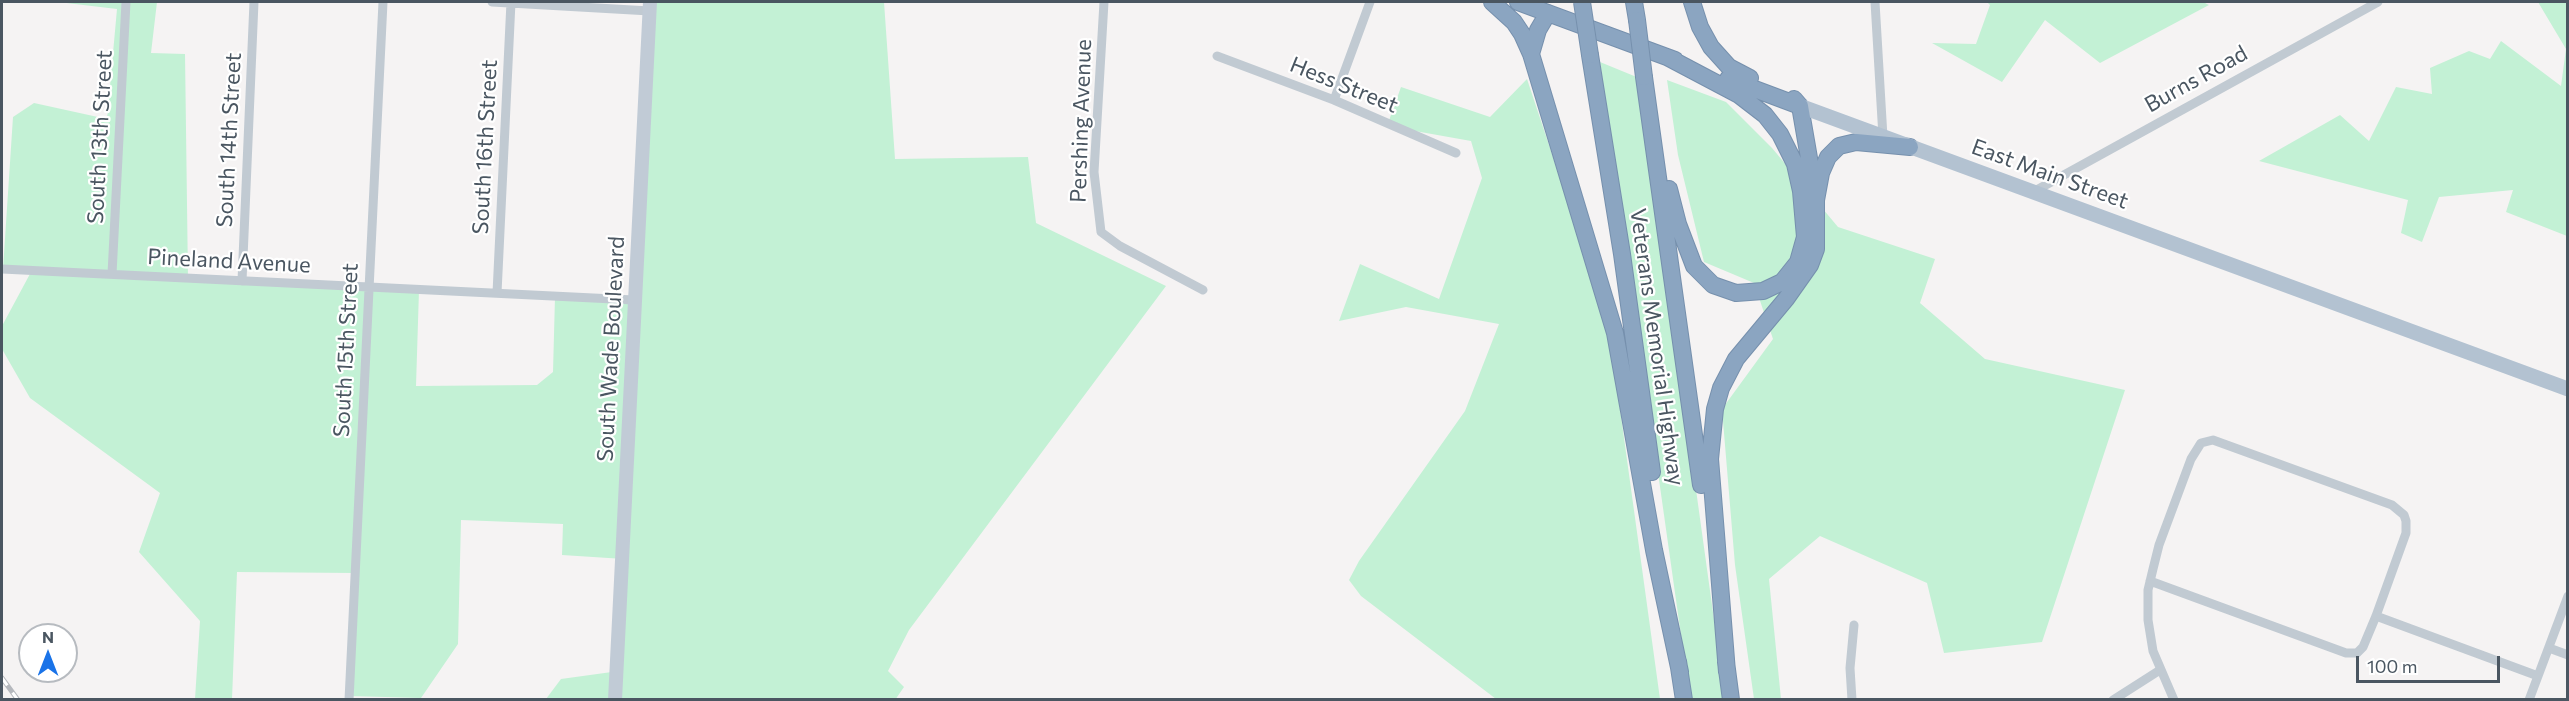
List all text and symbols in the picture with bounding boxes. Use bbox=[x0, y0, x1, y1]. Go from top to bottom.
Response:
street label: Pershing Avenue bbox=[1065, 39, 1097, 203]
street label: Burns Road bbox=[2140, 40, 2252, 118]
street label: South 13th Street bbox=[82, 49, 118, 225]
street label: Hess Street bbox=[1286, 51, 1402, 119]
street label: South 14th Street bbox=[211, 52, 247, 228]
street label: South 16th Street bbox=[467, 59, 503, 235]
street label: East Main Street bbox=[1968, 133, 2132, 215]
street label: Veterans Memorial Highway bbox=[1624, 207, 1690, 487]
street label: South Wade Boulevard bbox=[592, 236, 630, 462]
street label: Pineland Avenue bbox=[147, 244, 311, 278]
street label: South 15th Street bbox=[328, 262, 364, 438]
north arrow bbox=[18, 623, 78, 683]
text: N bbox=[42, 627, 54, 646]
scale bar bbox=[2359, 644, 2503, 682]
text: 100 m bbox=[2367, 655, 2417, 677]

